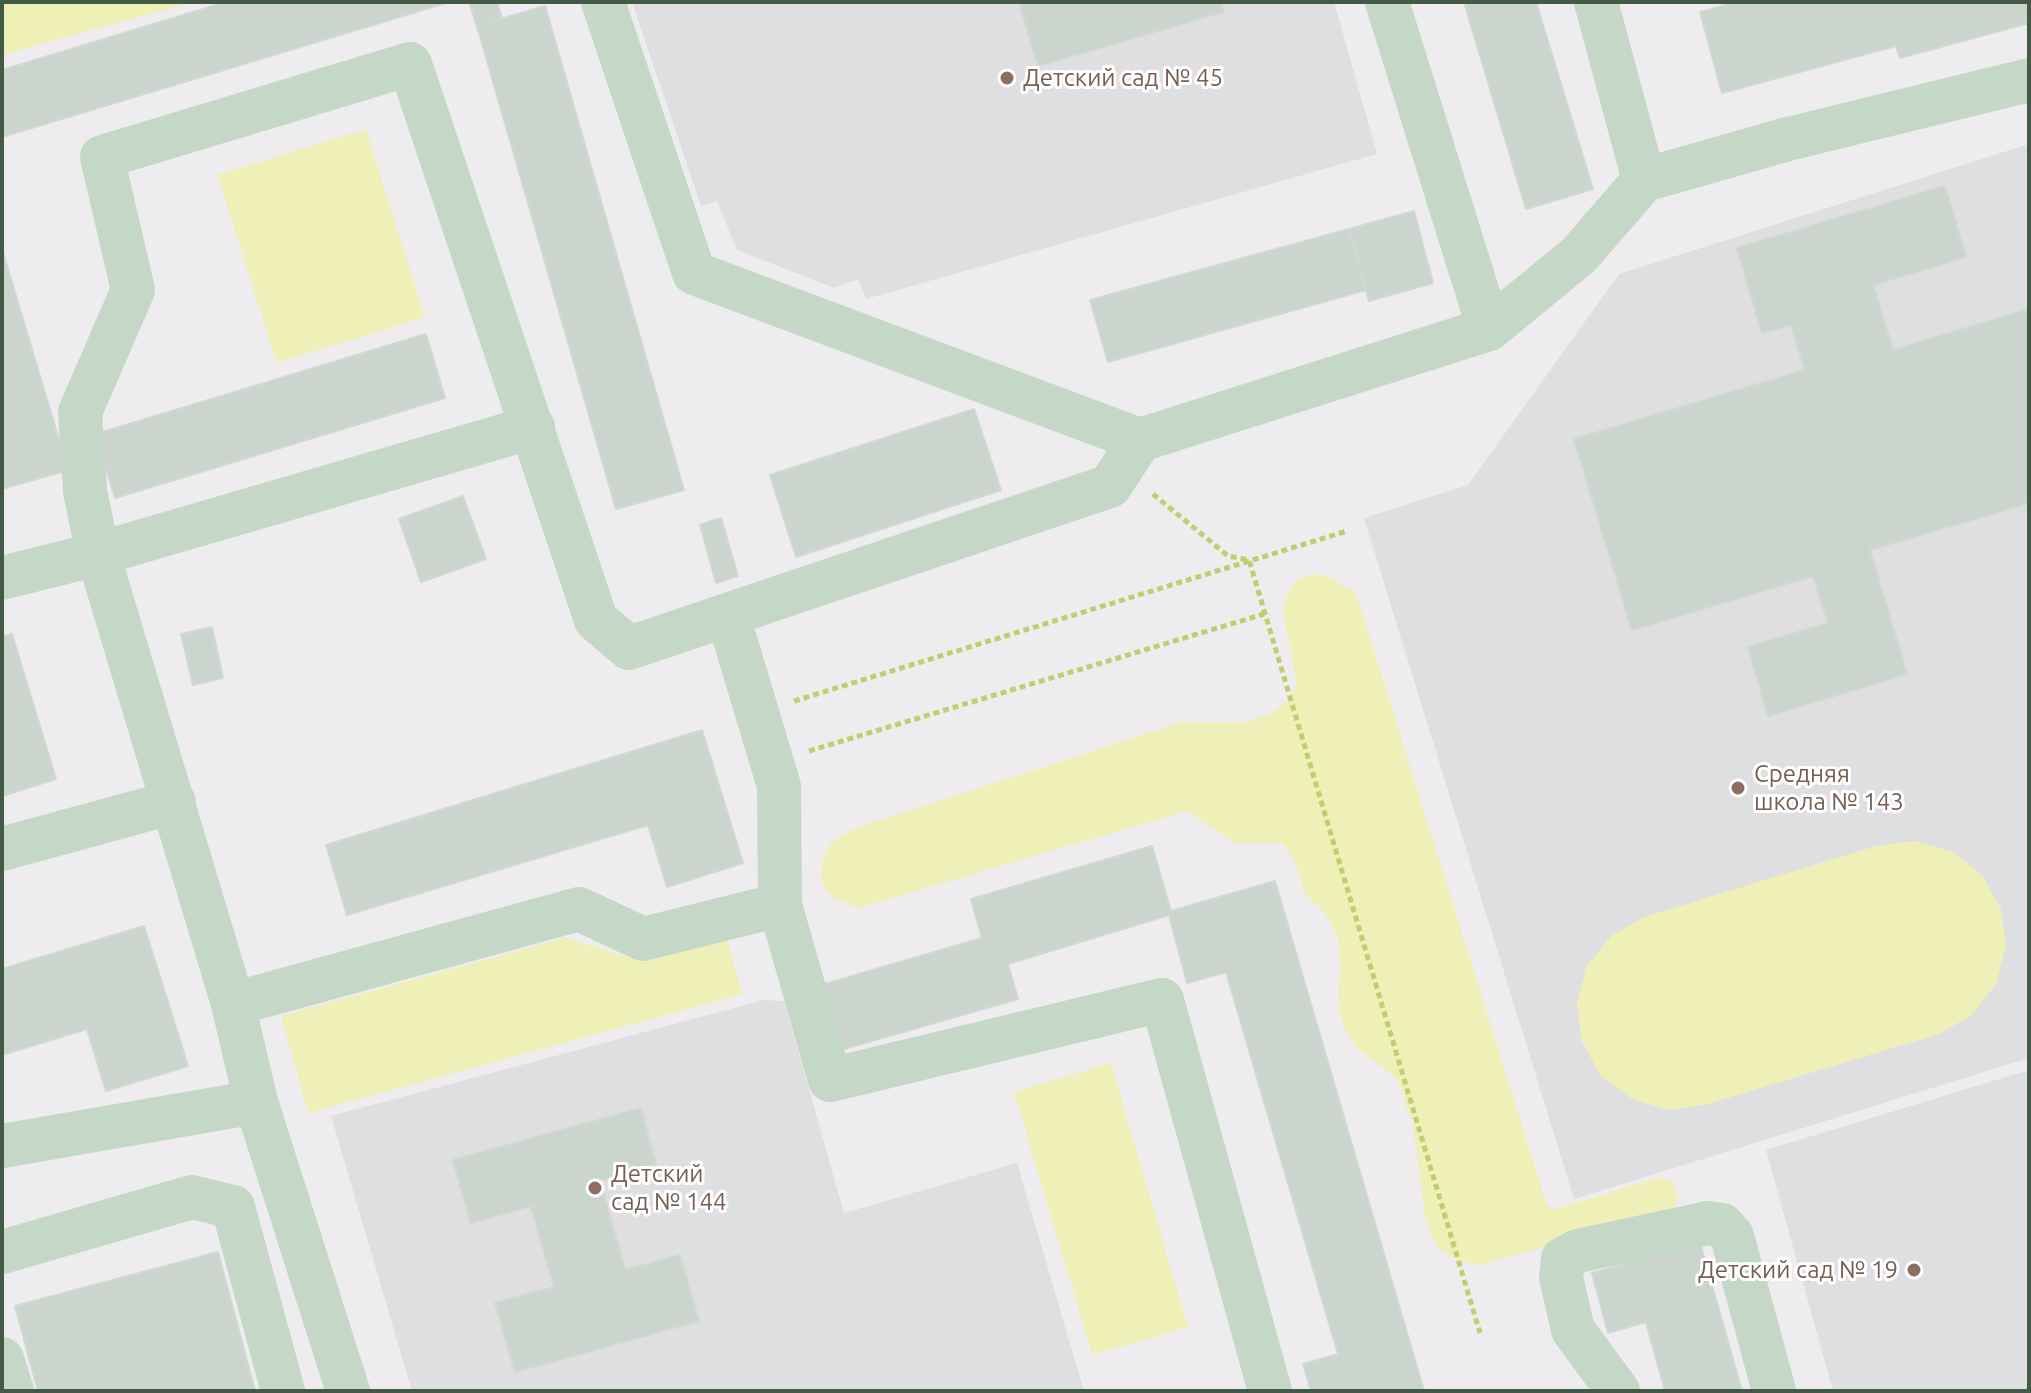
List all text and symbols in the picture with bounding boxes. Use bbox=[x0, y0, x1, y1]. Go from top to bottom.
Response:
place label: Детский сад № 45 bbox=[1023, 64, 1223, 92]
marker: Детский сад № 45 bbox=[998, 69, 1016, 87]
place label: Средняя школа № 143 bbox=[1754, 760, 1904, 816]
marker: Средняя школа № 143 bbox=[1729, 779, 1747, 797]
place label: Детский сад № 144 bbox=[611, 1160, 727, 1216]
marker: Детский сад № 144 bbox=[586, 1179, 604, 1197]
place label: Детский сад № 19 bbox=[1698, 1256, 1898, 1284]
marker: Детский сад № 19 bbox=[1905, 1261, 1923, 1279]

